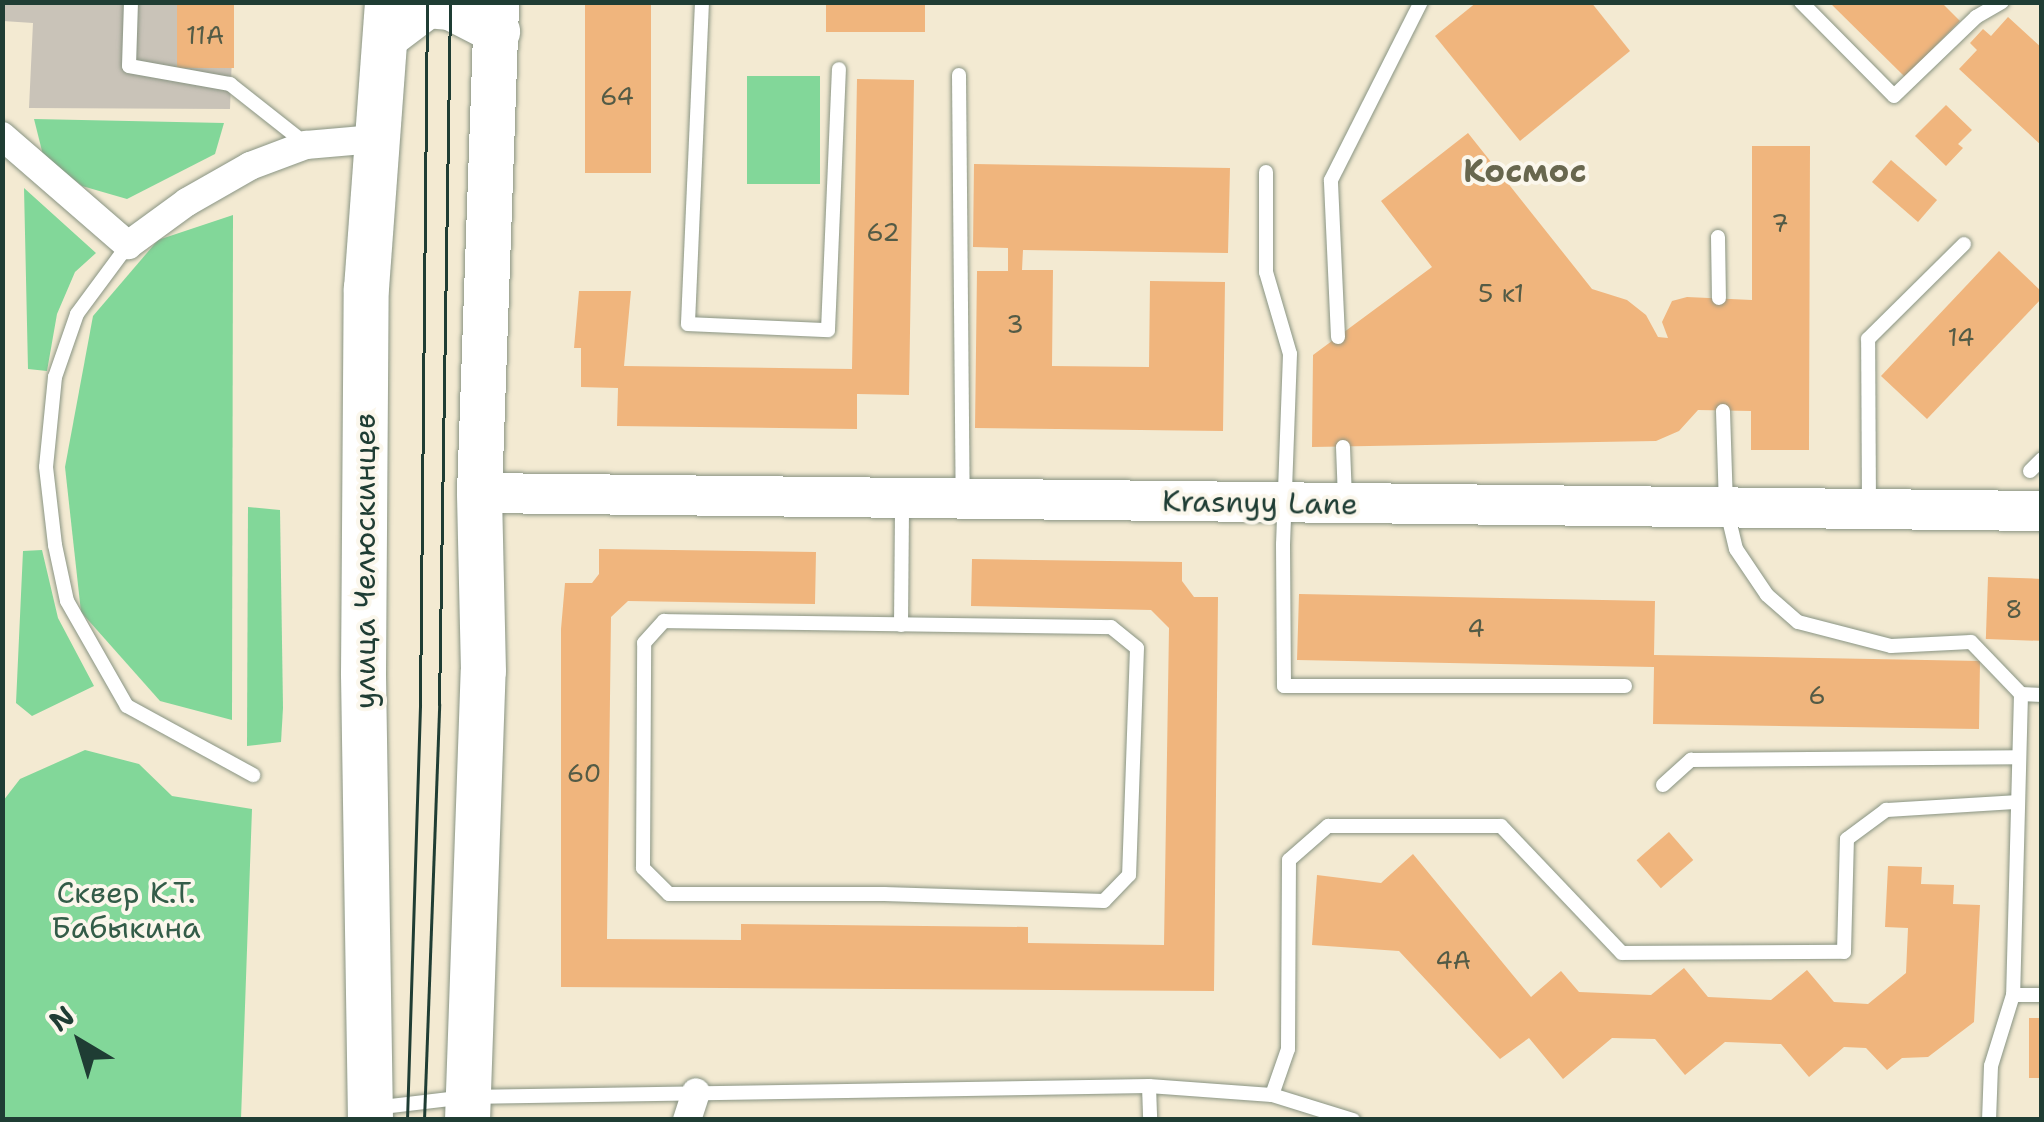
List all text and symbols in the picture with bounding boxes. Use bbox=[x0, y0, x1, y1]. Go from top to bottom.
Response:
house number: 11А bbox=[186, 20, 224, 50]
house number: 64 bbox=[600, 81, 634, 111]
district label: Космос bbox=[1463, 152, 1587, 190]
house number: 7 bbox=[1771, 208, 1789, 238]
house number: 62 bbox=[866, 217, 900, 247]
house number: 5 к1 bbox=[1478, 278, 1524, 308]
house number: 3 bbox=[1006, 309, 1024, 339]
house number: 14 bbox=[1948, 322, 1974, 352]
street label: улица Челюскинцев bbox=[347, 413, 383, 709]
street label: Krasnyy Lane bbox=[1162, 483, 1358, 523]
house number: 8 bbox=[2005, 594, 2023, 624]
house number: 4 bbox=[1467, 613, 1485, 643]
house number: 6 bbox=[1808, 680, 1826, 710]
house number: 60 bbox=[567, 758, 601, 788]
park label: Сквер К.Т. Бабыкина bbox=[51, 875, 201, 946]
house number: 4А bbox=[1435, 945, 1471, 975]
north arrow bbox=[30, 992, 130, 1092]
text: N bbox=[41, 997, 82, 1040]

